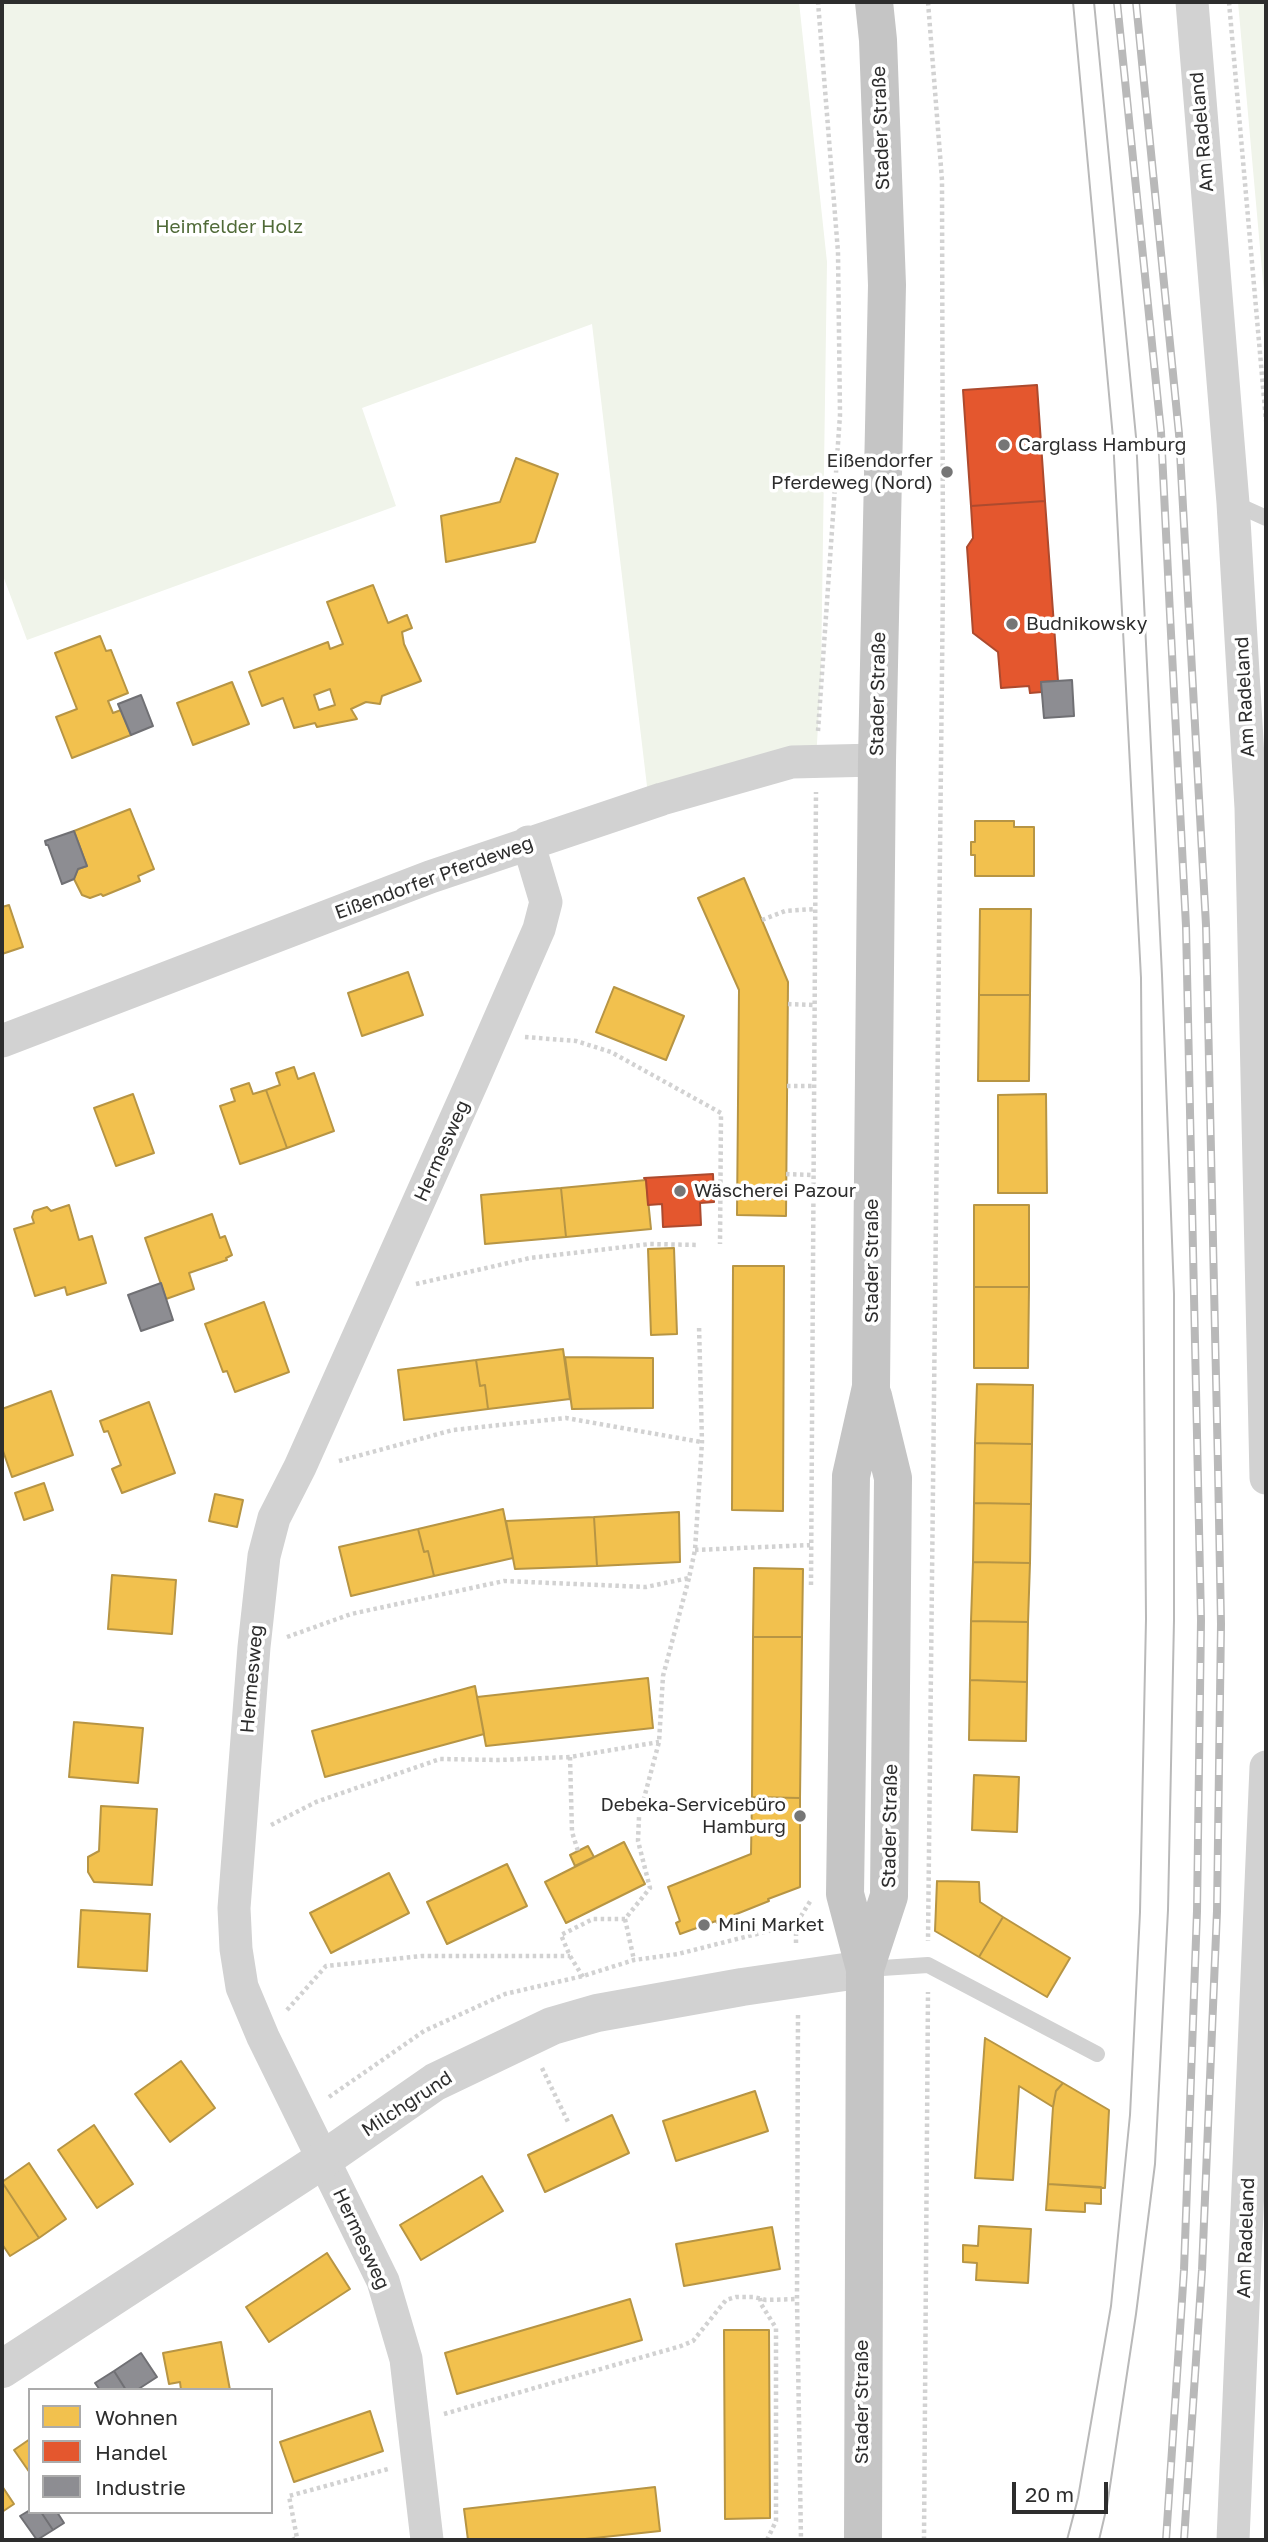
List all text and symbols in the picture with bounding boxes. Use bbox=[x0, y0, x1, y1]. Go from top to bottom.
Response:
street label: Stader Straße bbox=[867, 65, 895, 191]
street label: Am Radeland bbox=[1185, 71, 1219, 193]
park label: Heimfelder Holz bbox=[155, 216, 303, 238]
place label: Carglass Hamburg bbox=[1018, 434, 1186, 456]
marker: Carglass Hamburg bbox=[996, 437, 1012, 453]
place label: Eißendorfer Pferdeweg (Nord) bbox=[771, 450, 933, 494]
marker: Eißendorfer Pferdeweg (Nord) bbox=[939, 464, 955, 480]
place label: Budnikowsky bbox=[1026, 613, 1147, 635]
marker: Budnikowsky bbox=[1004, 616, 1020, 632]
street label: Stader Straße bbox=[866, 632, 890, 756]
street label: Am Radeland bbox=[1230, 636, 1260, 758]
street label: Eißendorfer Pferdeweg bbox=[332, 832, 536, 924]
street label: Hermesweg bbox=[409, 1097, 475, 1205]
place label: Wäscherei Pazour bbox=[694, 1180, 856, 1202]
marker: Wäscherei Pazour bbox=[672, 1183, 688, 1199]
street label: Stader Straße bbox=[861, 1199, 883, 1323]
street label: Hermesweg bbox=[236, 1624, 268, 1734]
street label: Stader Straße bbox=[878, 1764, 902, 1888]
place label: Debeka-Servicebüro Hamburg bbox=[600, 1794, 786, 1838]
marker: Debeka-Servicebüro Hamburg bbox=[792, 1808, 808, 1824]
place label: Mini Market bbox=[718, 1914, 824, 1936]
marker: Mini Market bbox=[696, 1917, 712, 1933]
street label: Milchgrund bbox=[357, 2066, 457, 2142]
street label: Am Radeland bbox=[1233, 2177, 1259, 2299]
street label: Hermesweg bbox=[328, 2185, 394, 2293]
street label: Stader Straße bbox=[851, 2340, 873, 2464]
legend bbox=[28, 2388, 273, 2514]
text: Wohnen bbox=[95, 2404, 178, 2430]
text: Handel bbox=[95, 2439, 168, 2465]
scale bar bbox=[1016, 2468, 1112, 2512]
text: Industrie bbox=[95, 2474, 186, 2500]
text: 20 m bbox=[1025, 2481, 1074, 2507]

